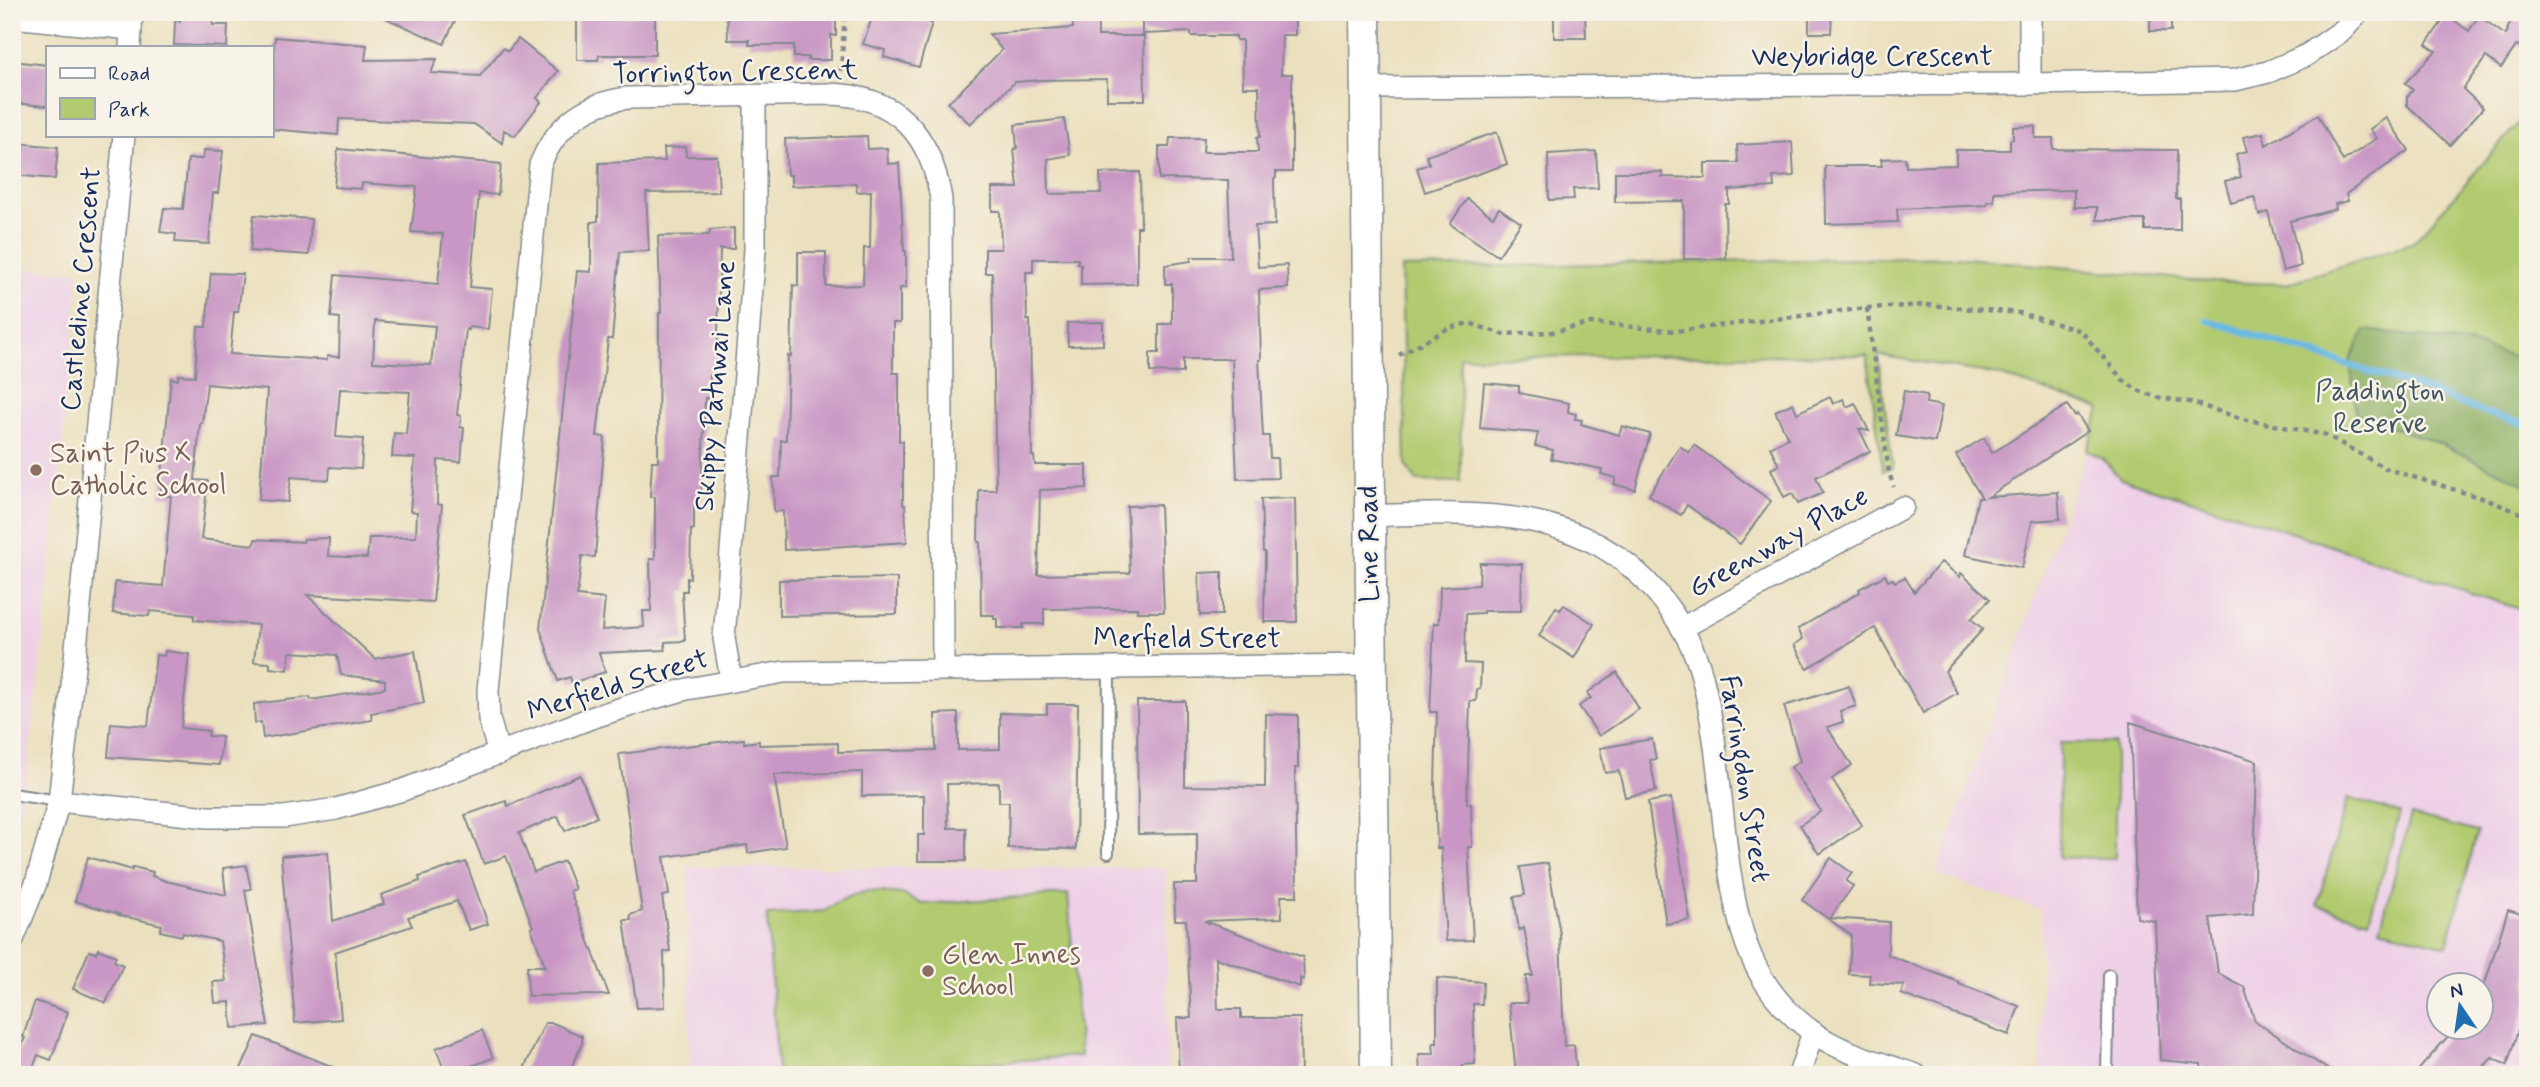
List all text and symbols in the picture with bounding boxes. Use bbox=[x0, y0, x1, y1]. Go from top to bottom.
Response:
street label: Weybridge Crescent bbox=[1751, 39, 1993, 78]
legend bbox=[46, 46, 273, 136]
street label: Torrington Crescent bbox=[612, 52, 859, 97]
text: Road bbox=[108, 60, 150, 88]
text: Park bbox=[108, 96, 150, 124]
street label: Castledine Crescent bbox=[53, 165, 111, 413]
street label: Skippy Patuwai Lane bbox=[687, 259, 745, 513]
park label: Paddington Reserve bbox=[2315, 374, 2445, 443]
place label: Saint Pius X Catholic School bbox=[50, 436, 227, 505]
marker: Saint Pius X Catholic School bbox=[28, 462, 44, 478]
street label: Greenway Place bbox=[1683, 478, 1875, 608]
street label: Line Road bbox=[1350, 485, 1390, 603]
street label: Merfield Street bbox=[1093, 621, 1281, 658]
street label: Merfield Street bbox=[523, 641, 713, 731]
street label: Farringdon Street bbox=[1706, 673, 1779, 886]
place label: Glen Innes School bbox=[942, 937, 1081, 1006]
marker: Glen Innes School bbox=[920, 963, 936, 979]
north arrow bbox=[2424, 972, 2494, 1042]
text: N bbox=[2448, 977, 2465, 1005]

